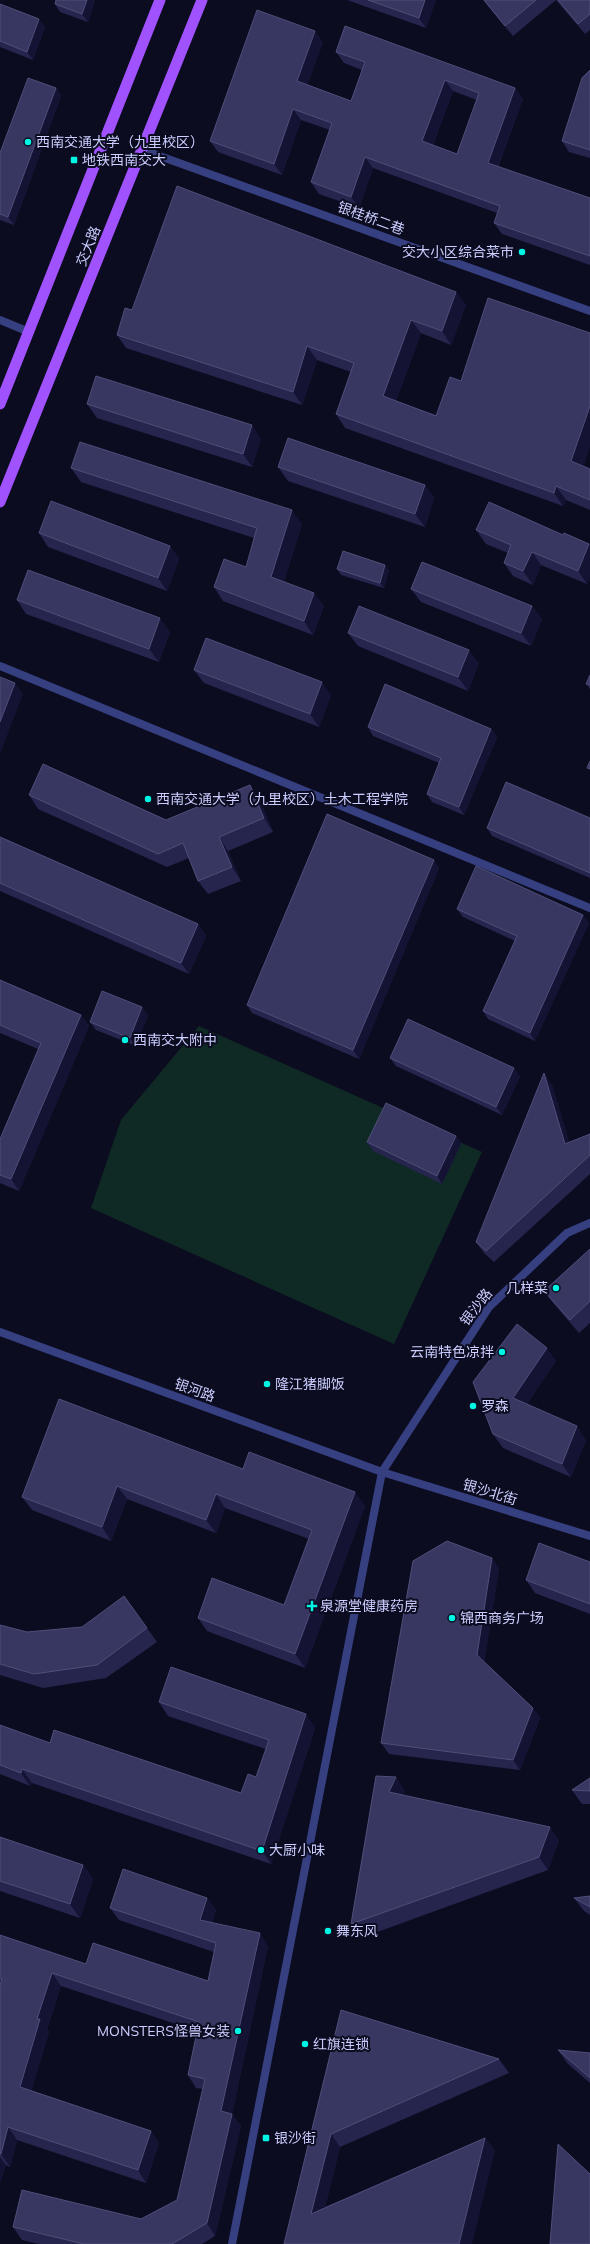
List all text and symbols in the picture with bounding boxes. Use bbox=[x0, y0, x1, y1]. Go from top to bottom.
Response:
place label: 西南交通大学（九里校区） bbox=[36, 133, 204, 151]
marker: 西南交通大学（九里校区） bbox=[23, 137, 33, 147]
place label: 地铁西南交大 bbox=[82, 151, 166, 169]
marker: 地铁西南交大 bbox=[69, 155, 79, 165]
street label: 银桂桥二巷 bbox=[335, 198, 407, 238]
street label: 交大路 bbox=[72, 223, 104, 269]
place label: 交大小区综合菜市 bbox=[402, 243, 514, 261]
marker: 交大小区综合菜市 bbox=[517, 247, 527, 257]
place label: 西南交通大学（九里校区）土木工程学院 bbox=[156, 790, 408, 808]
marker: 西南交通大学（九里校区）土木工程学院 bbox=[143, 794, 153, 804]
place label: 西南交大附中 bbox=[133, 1031, 217, 1049]
marker: 西南交大附中 bbox=[120, 1035, 130, 1045]
place label: 几样菜 bbox=[506, 1279, 548, 1297]
marker: 几样菜 bbox=[551, 1283, 561, 1293]
street label: 银沙路 bbox=[456, 1285, 496, 1329]
place label: 云南特色凉拌 bbox=[410, 1343, 494, 1361]
marker: 云南特色凉拌 bbox=[497, 1347, 507, 1357]
street label: 银河路 bbox=[172, 1374, 218, 1406]
place label: 隆江猪脚饭 bbox=[275, 1375, 345, 1393]
marker: 隆江猪脚饭 bbox=[262, 1379, 272, 1389]
place label: 罗森 bbox=[481, 1397, 509, 1415]
marker: 罗森 bbox=[468, 1401, 478, 1411]
street label: 银沙北街 bbox=[461, 1475, 519, 1509]
place label: 泉源堂健康药房 bbox=[320, 1597, 418, 1615]
marker: 泉源堂健康药房 bbox=[307, 1601, 317, 1611]
place label: 锦西商务广场 bbox=[460, 1609, 544, 1627]
marker: 锦西商务广场 bbox=[447, 1613, 457, 1623]
place label: 大厨小味 bbox=[269, 1841, 325, 1859]
marker: 大厨小味 bbox=[256, 1845, 266, 1855]
place label: 舞东风 bbox=[336, 1922, 378, 1940]
marker: 舞东风 bbox=[323, 1926, 333, 1936]
place label: MONSTERS怪兽女装 bbox=[97, 2022, 230, 2040]
marker: MONSTERS怪兽女装 bbox=[233, 2026, 243, 2036]
place label: 红旗连锁 bbox=[313, 2035, 369, 2053]
marker: 红旗连锁 bbox=[300, 2039, 310, 2049]
place label: 银沙街 bbox=[274, 2129, 316, 2147]
marker: 银沙街 bbox=[261, 2133, 271, 2143]

